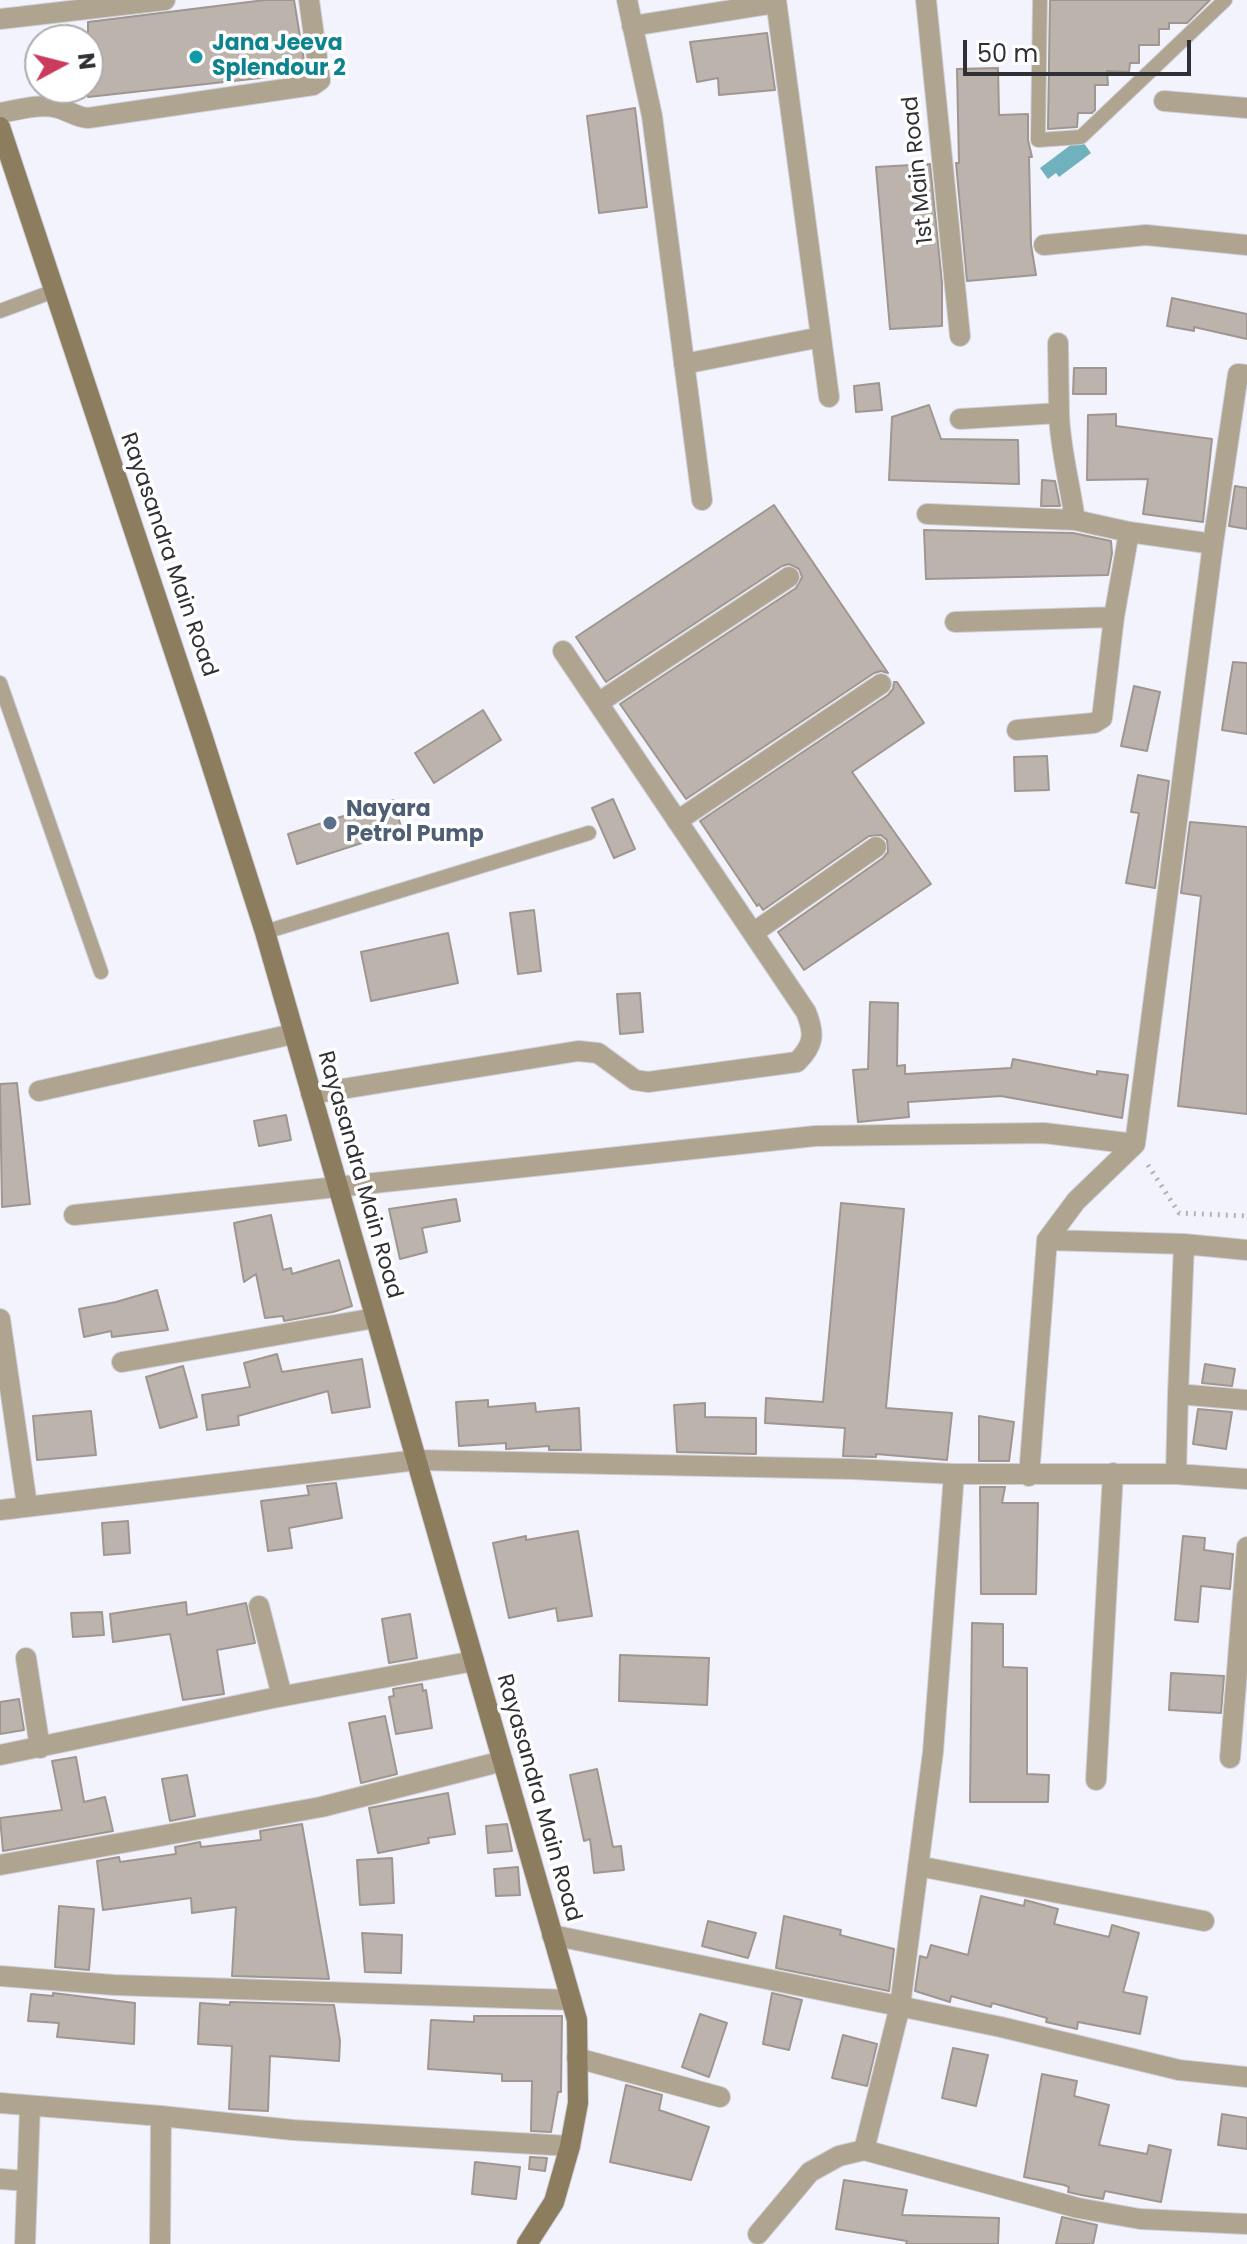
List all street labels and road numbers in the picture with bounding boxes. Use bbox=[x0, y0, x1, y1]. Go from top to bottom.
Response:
street label: 1st Main Road bbox=[898, 95, 940, 245]
street label: Rayasandra Main Road bbox=[114, 430, 222, 680]
street label: Rayasandra Main Road bbox=[311, 1048, 407, 1302]
street label: Rayasandra Main Road bbox=[490, 1671, 586, 1925]

